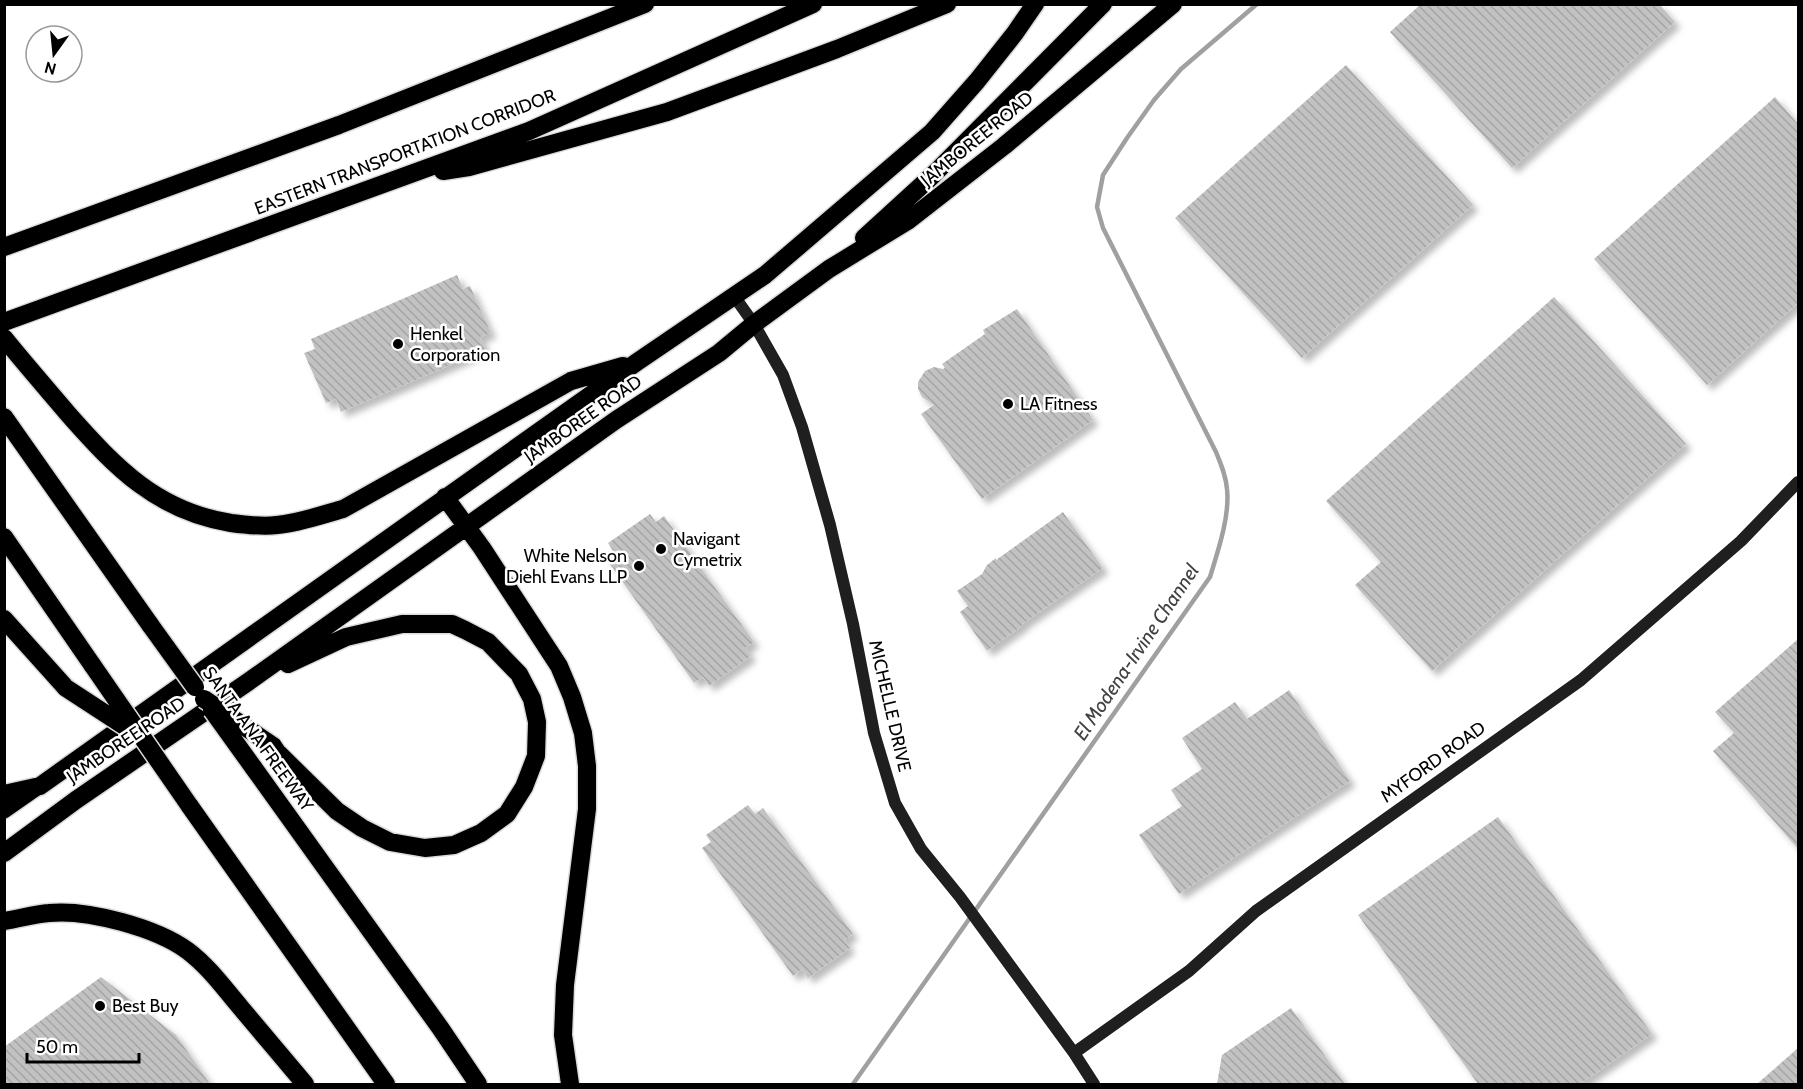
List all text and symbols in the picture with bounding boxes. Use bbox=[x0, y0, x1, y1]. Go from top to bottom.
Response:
north arrow bbox=[24, 24, 84, 84]
text: N bbox=[42, 57, 58, 79]
street label: EASTERN TRANSPORTATION CORRIDOR bbox=[251, 84, 559, 220]
street label: JAMBOREE ROAD bbox=[916, 87, 1038, 192]
place label: Henkel Corporation bbox=[410, 323, 500, 366]
marker: Henkel Corporation bbox=[391, 337, 405, 351]
street label: JAMBOREE ROAD bbox=[519, 370, 646, 468]
place label: LA Fitness bbox=[1020, 393, 1098, 415]
marker: LA Fitness bbox=[1001, 397, 1015, 411]
place label: Navigant Cymetrix bbox=[673, 528, 743, 571]
marker: Navigant Cymetrix bbox=[654, 542, 668, 556]
place label: White Nelson Diehl Evans LLP bbox=[506, 545, 627, 588]
marker: White Nelson Diehl Evans LLP bbox=[632, 559, 646, 573]
water label: El Modena-Irvine Channel bbox=[1068, 559, 1204, 745]
street label: MICHELLE DRIVE bbox=[864, 638, 916, 774]
street label: SANTA ANA FREEWAY bbox=[198, 662, 318, 816]
street label: JAMBOREE ROAD bbox=[62, 692, 190, 788]
street label: MYFORD ROAD bbox=[1376, 717, 1490, 807]
place label: Best Buy bbox=[112, 995, 179, 1017]
marker: Best Buy bbox=[93, 999, 107, 1013]
scale bar bbox=[27, 1026, 140, 1064]
text: 50 m bbox=[36, 1036, 78, 1058]

